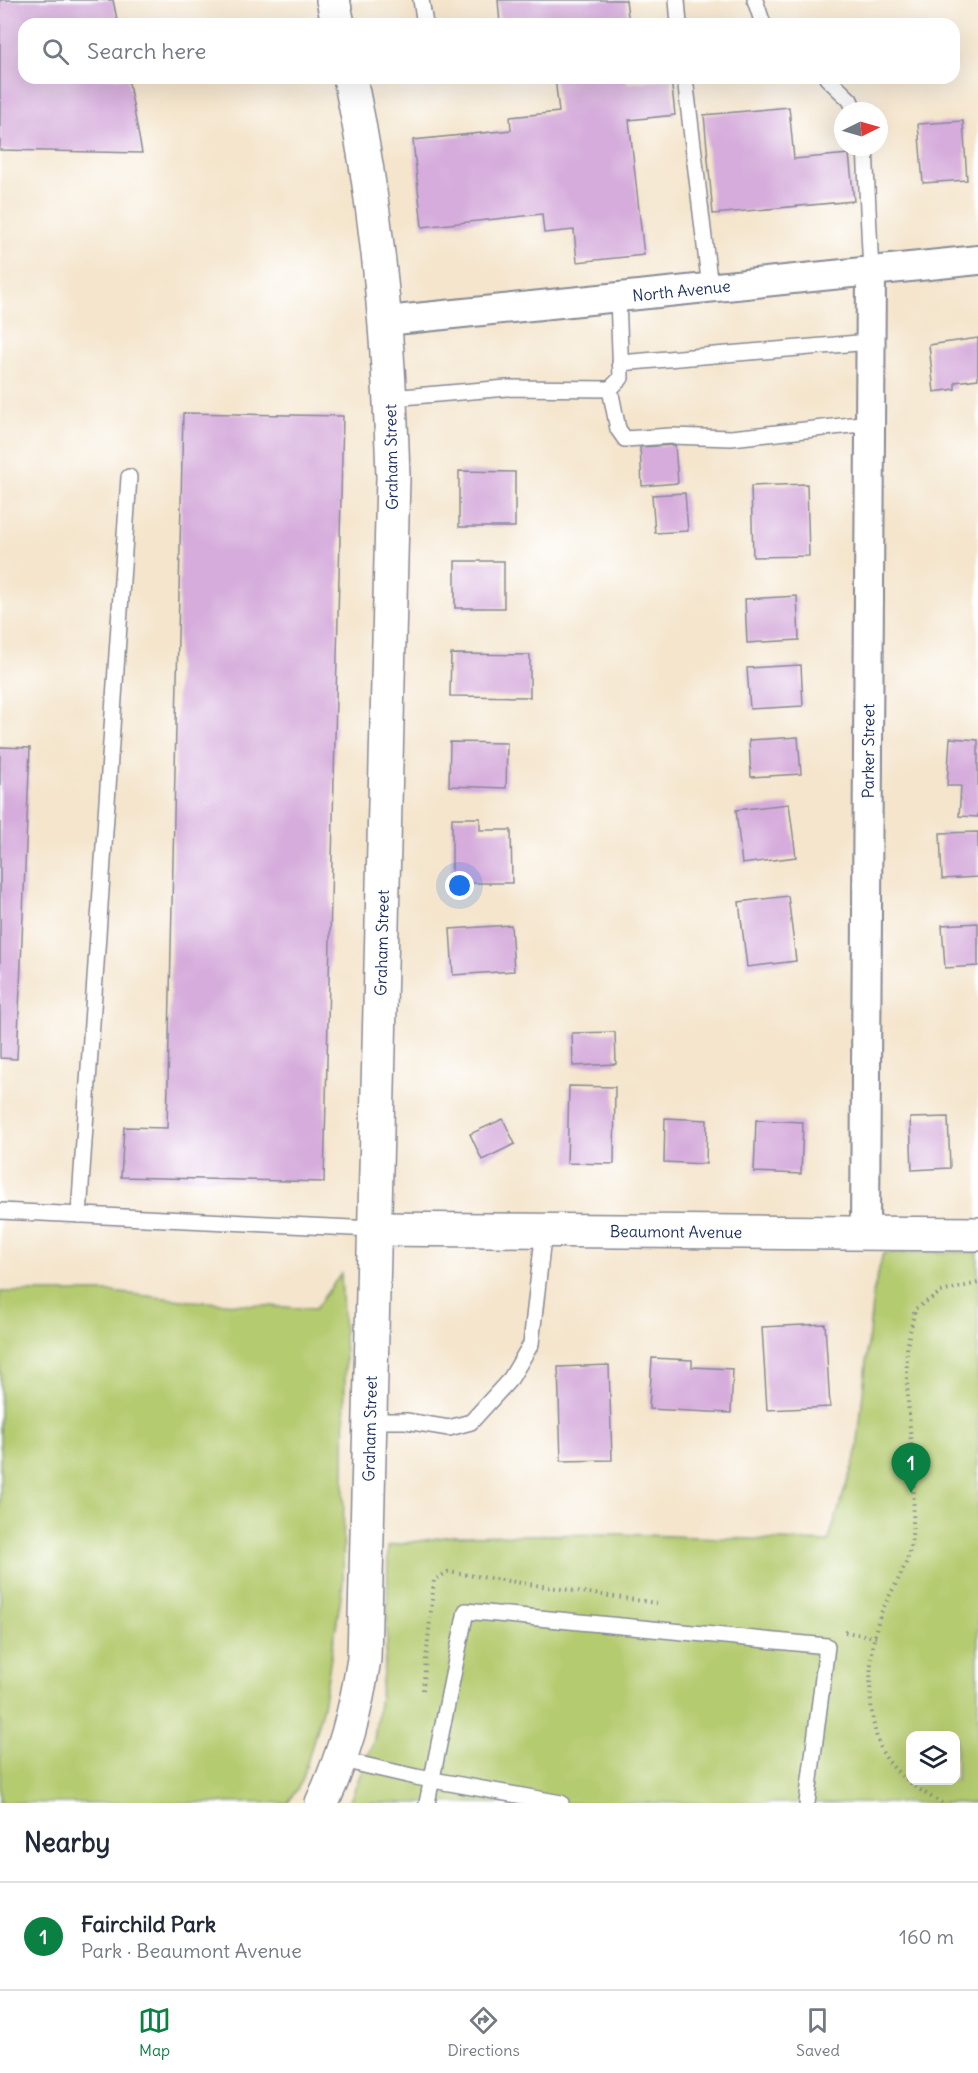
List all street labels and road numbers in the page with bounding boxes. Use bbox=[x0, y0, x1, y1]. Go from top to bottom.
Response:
street label: North Avenue bbox=[631, 276, 731, 306]
street label: Graham Street bbox=[380, 403, 402, 510]
street label: Parker Street bbox=[858, 703, 878, 798]
street label: Graham Street bbox=[370, 889, 393, 996]
street label: Beaumont Avenue bbox=[610, 1221, 742, 1242]
street label: Graham Street bbox=[358, 1375, 381, 1482]

